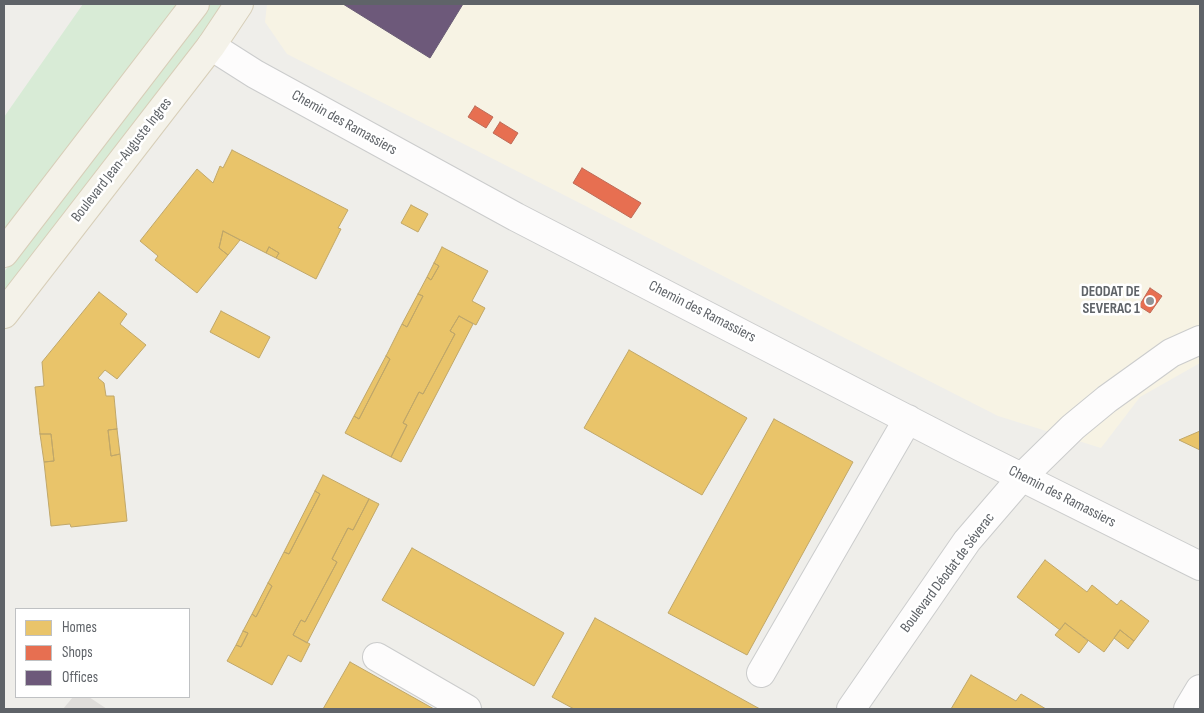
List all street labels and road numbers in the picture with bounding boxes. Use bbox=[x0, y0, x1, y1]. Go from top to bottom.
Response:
street label: Chemin des Ramassiers bbox=[288, 87, 400, 159]
street label: Boulevard Jean-Auguste Ingres bbox=[68, 94, 176, 226]
street label: Chemin des Ramassiers bbox=[645, 277, 759, 347]
street label: Chemin des Ramassiers bbox=[1005, 462, 1119, 532]
street label: Boulevard Déodat de Séverac bbox=[897, 510, 999, 636]

